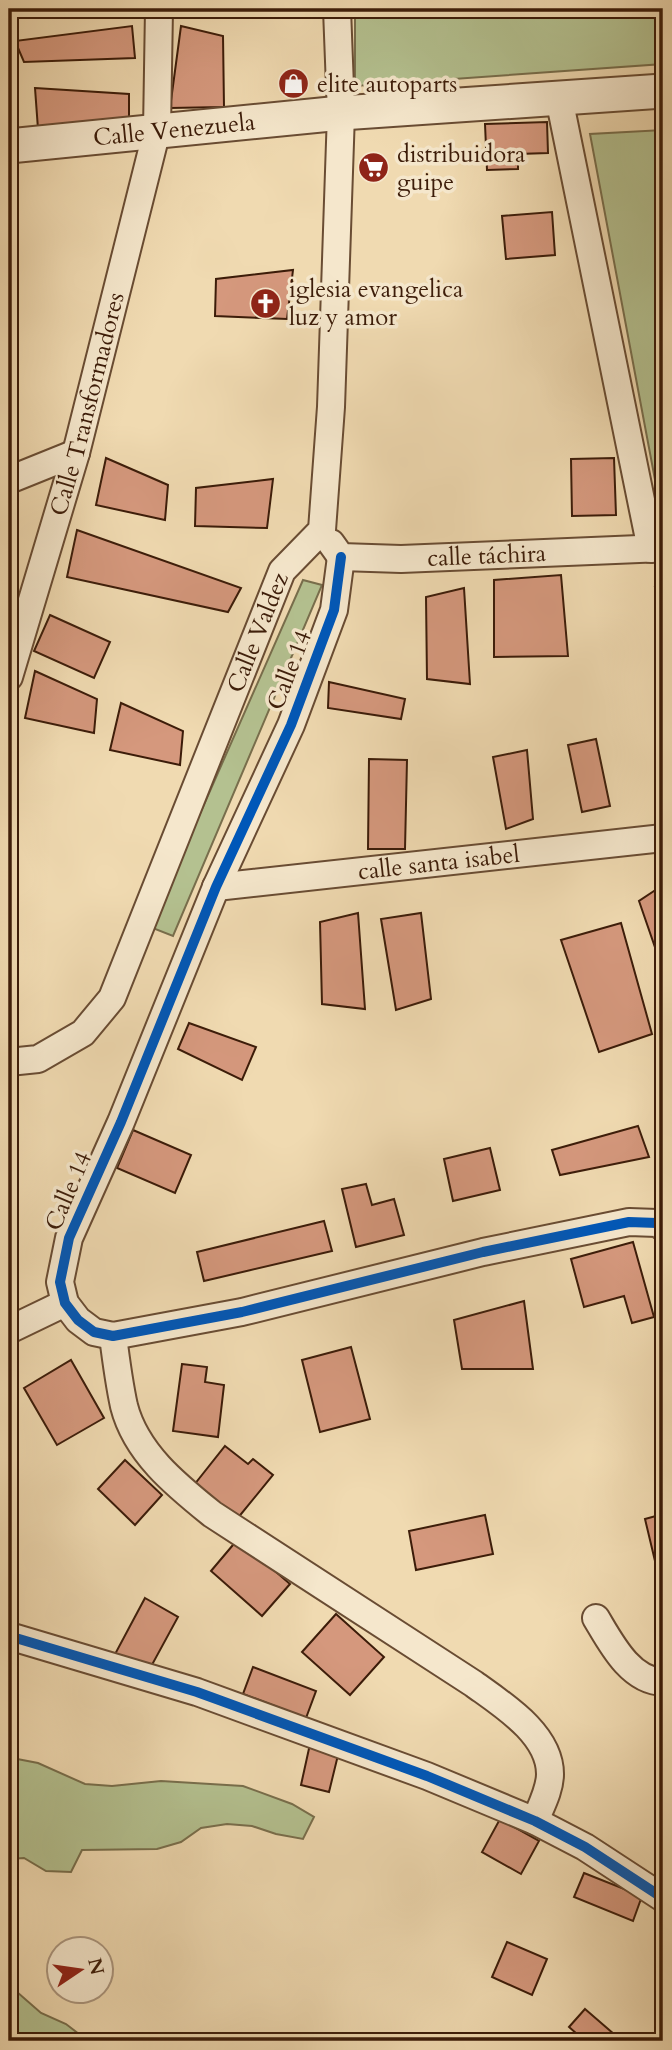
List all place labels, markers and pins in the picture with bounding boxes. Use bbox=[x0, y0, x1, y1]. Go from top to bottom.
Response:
shop icon: elite autoparts bbox=[277, 67, 311, 101]
place label: elite autoparts bbox=[317, 68, 457, 101]
place label: distribuidora guipe bbox=[397, 138, 526, 199]
supermarket icon: distribuidora guipe bbox=[357, 151, 391, 185]
place label: iglesia evangelica luz y amor bbox=[289, 273, 464, 334]
church icon: iglesia evangelica luz y amor bbox=[249, 286, 283, 320]

